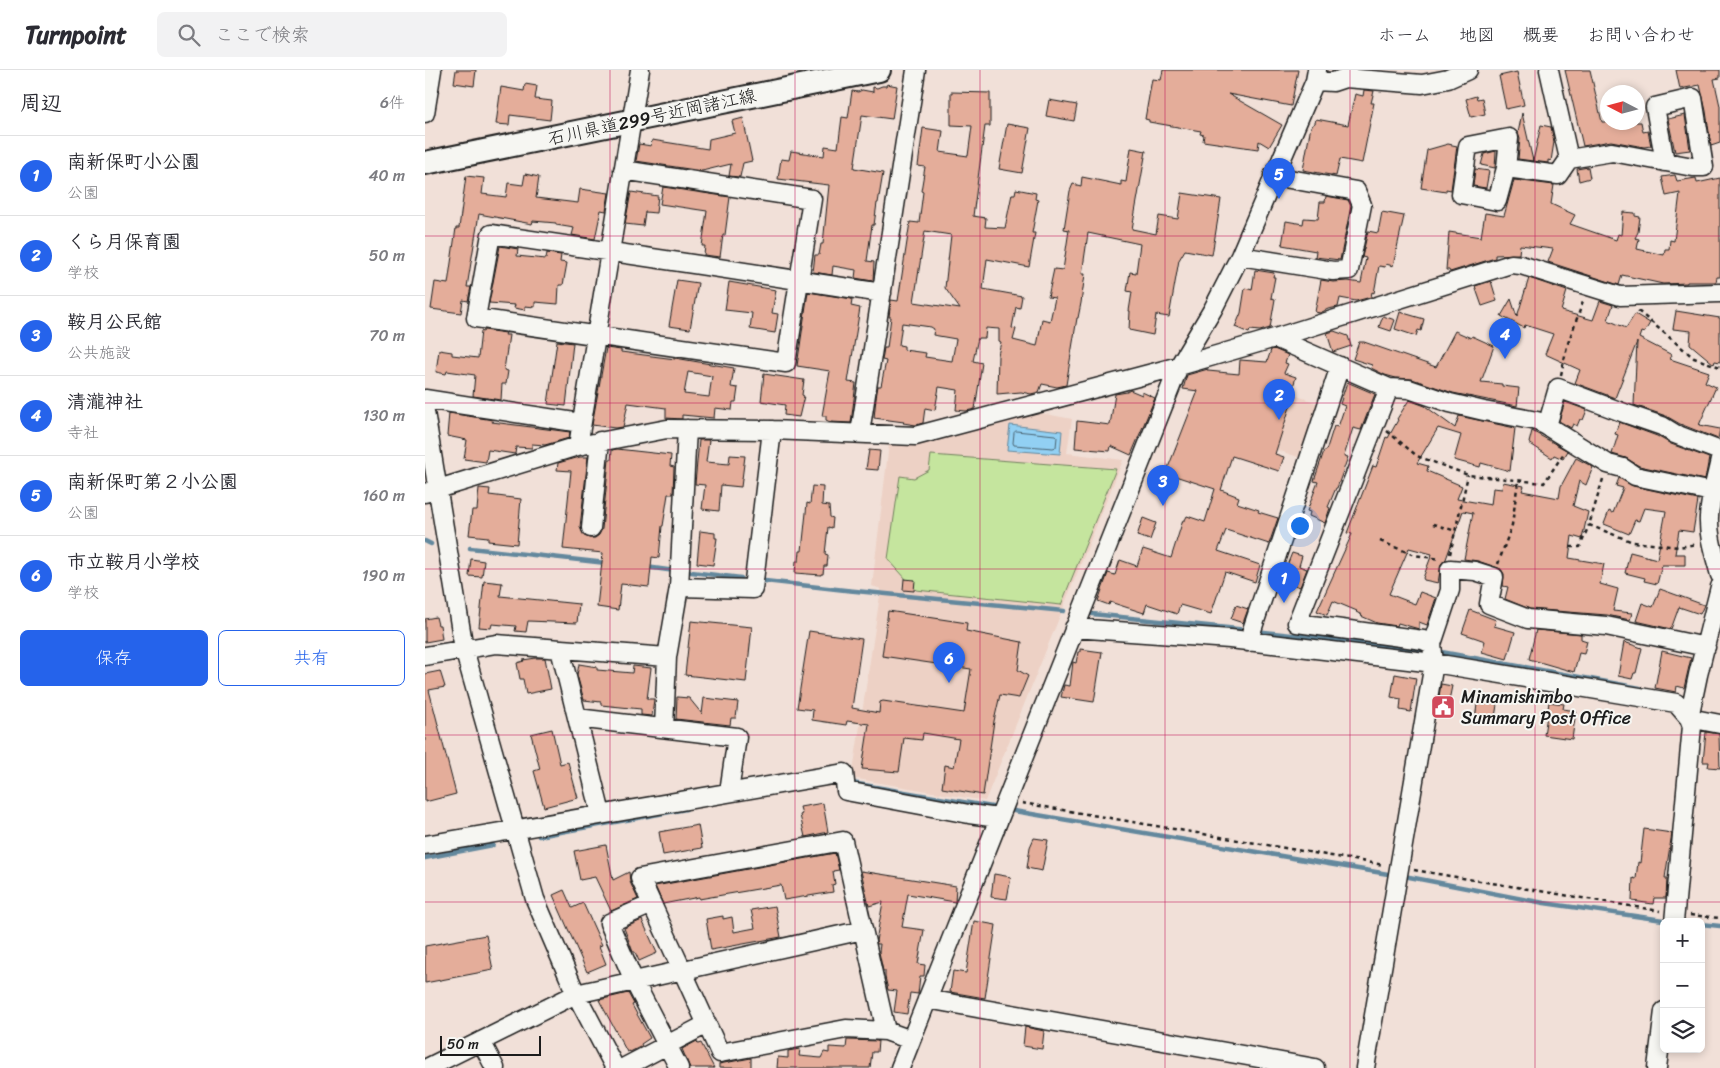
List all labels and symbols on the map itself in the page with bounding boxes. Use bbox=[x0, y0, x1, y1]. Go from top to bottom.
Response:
street label: 石川県道299号近岡諸江線 bbox=[545, 79, 759, 155]
north arrow bbox=[1600, 85, 1645, 130]
pin: 5 bbox=[1263, 158, 1295, 199]
pin: 4 bbox=[1489, 318, 1521, 359]
pin: 2 bbox=[1263, 379, 1295, 420]
pin: 3 bbox=[1147, 465, 1179, 506]
your location bbox=[1287, 513, 1313, 539]
pin: 1 bbox=[1268, 562, 1300, 603]
pin: 6 bbox=[933, 642, 965, 683]
place label: Minamishimbo Summary Post Office bbox=[1461, 681, 1631, 734]
public building icon: Minamishimbo Summary Post Office bbox=[1430, 694, 1456, 720]
scale bar bbox=[440, 1033, 541, 1056]

